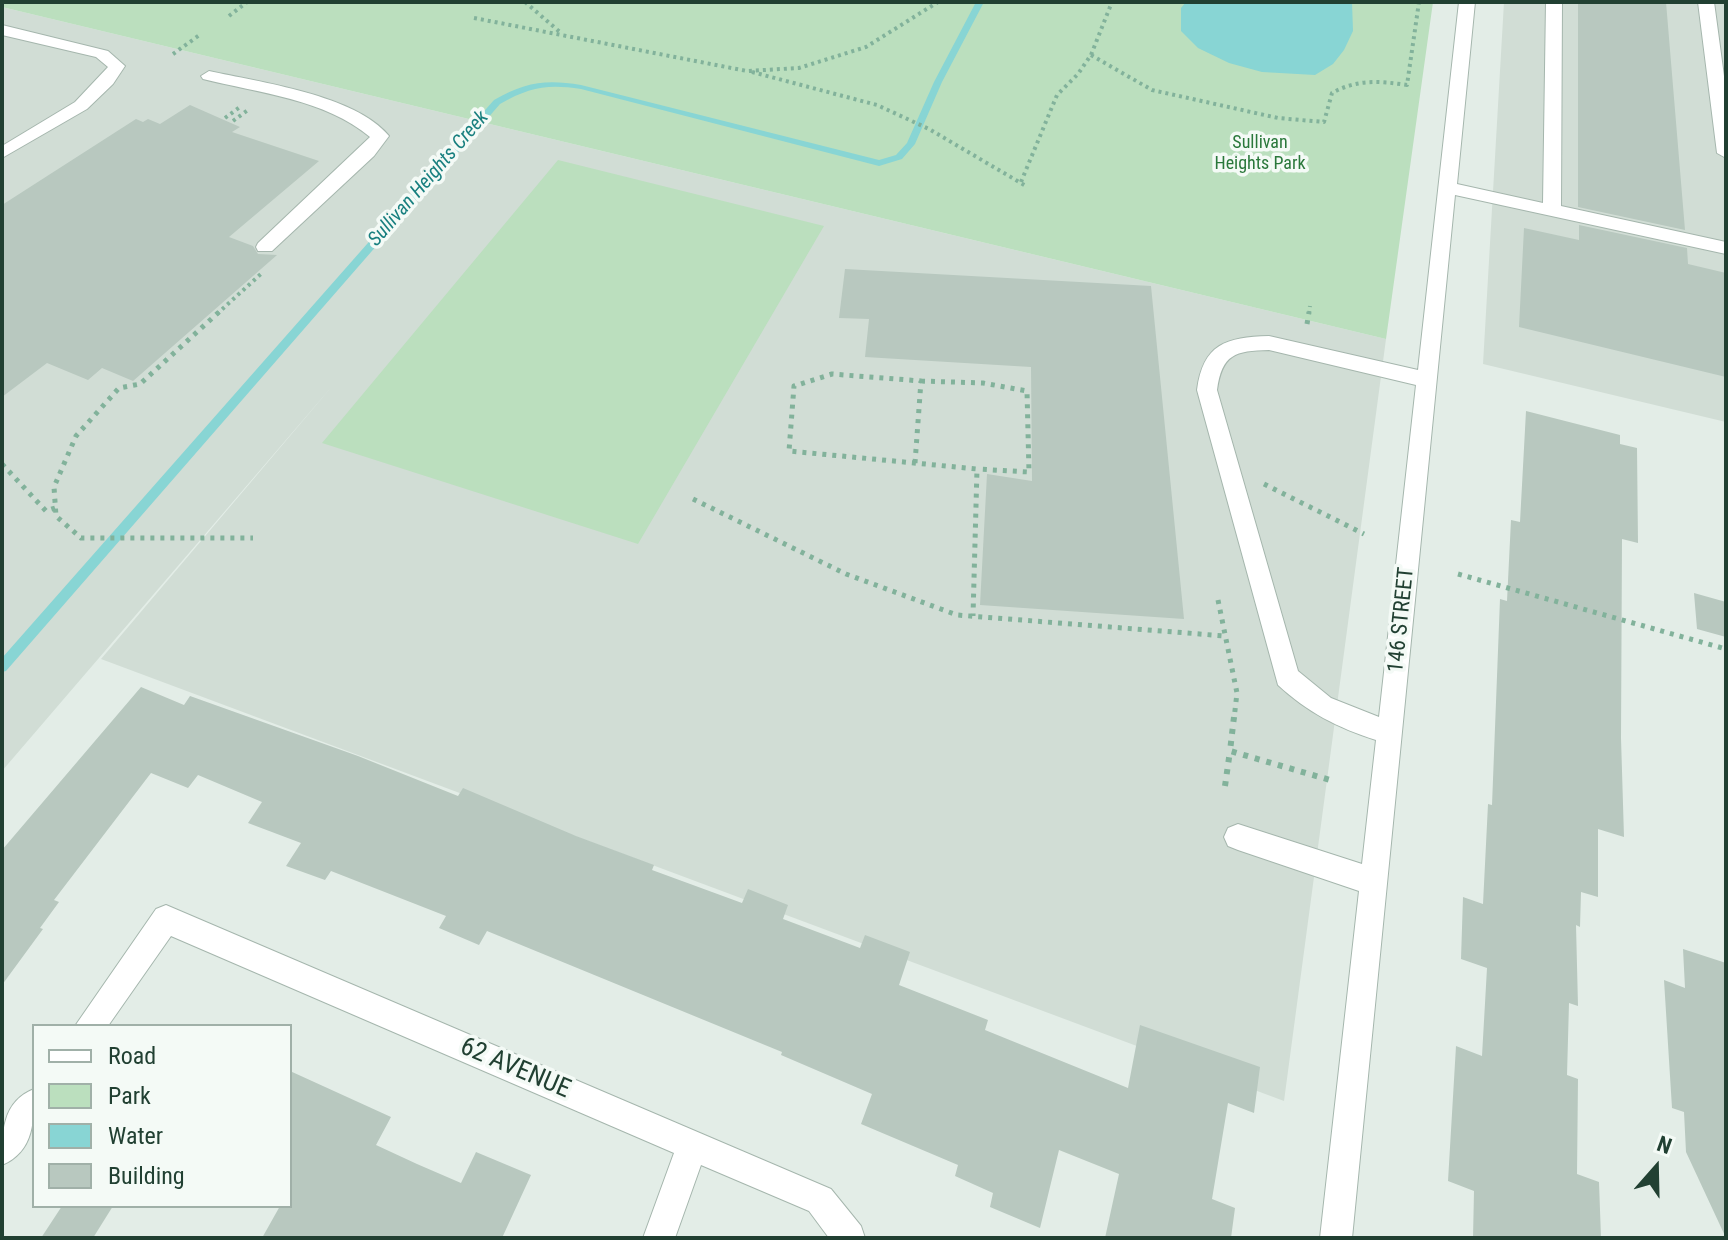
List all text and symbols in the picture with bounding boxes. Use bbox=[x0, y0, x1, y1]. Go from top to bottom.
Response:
water label: Sullivan Heights Creek bbox=[364, 106, 494, 252]
park label: Sullivan Heights Park bbox=[1214, 132, 1306, 174]
street label: 146 STREET bbox=[1383, 566, 1421, 674]
legend bbox=[32, 1024, 292, 1208]
street label: 62 AVENUE bbox=[455, 1032, 575, 1106]
text: Road bbox=[108, 1042, 156, 1070]
text: Park bbox=[108, 1082, 151, 1110]
text: Water bbox=[108, 1122, 163, 1150]
north arrow bbox=[1616, 1128, 1696, 1208]
text: N bbox=[1654, 1131, 1675, 1159]
text: Building bbox=[108, 1162, 185, 1190]

